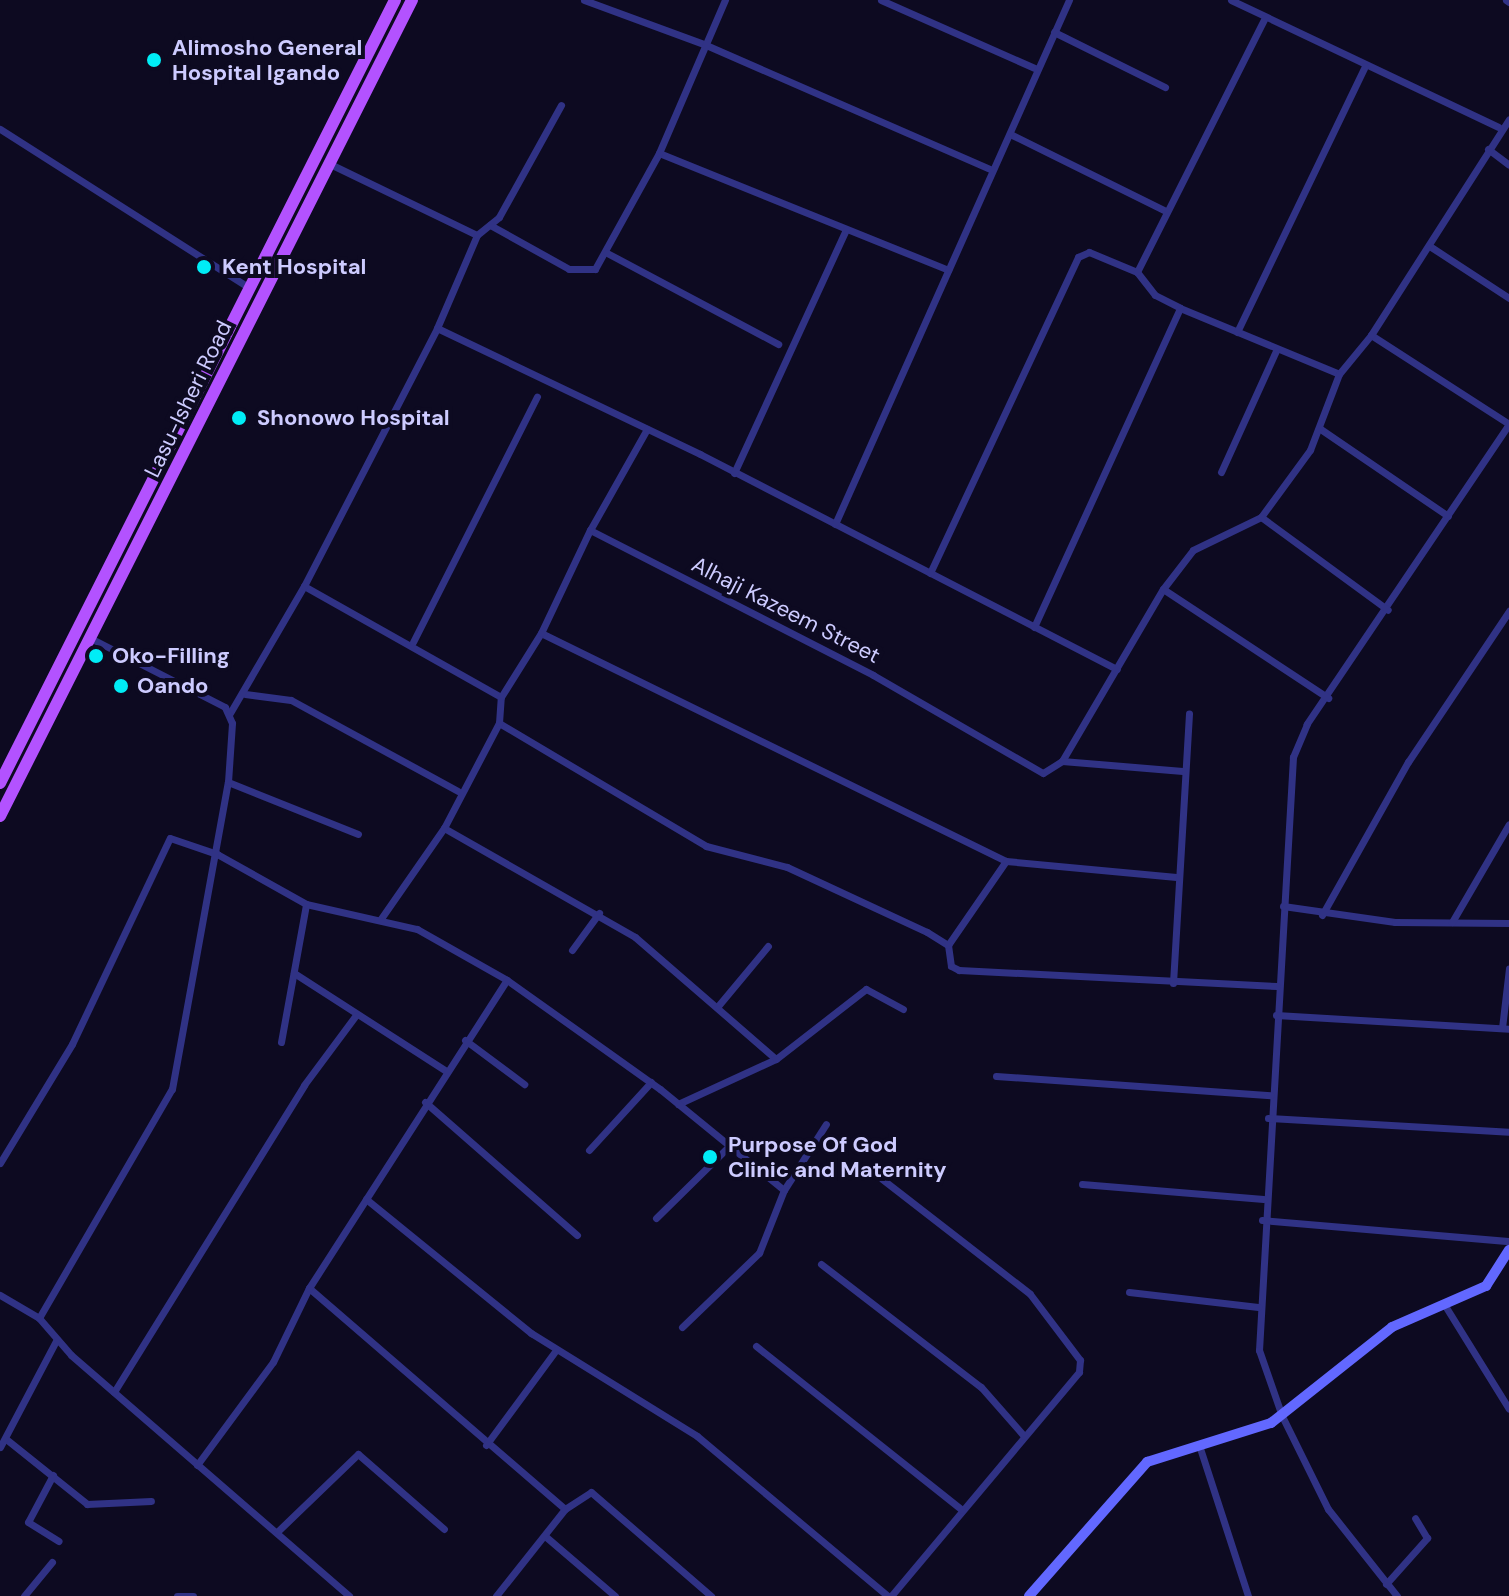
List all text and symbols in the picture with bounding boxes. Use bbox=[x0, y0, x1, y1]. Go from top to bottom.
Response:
place label: Alimosho General Hospital Igando bbox=[172, 34, 362, 86]
marker: Alimosho General Hospital Igando bbox=[143, 49, 165, 71]
place label: Kent Hospital bbox=[222, 254, 366, 280]
marker: Kent Hospital bbox=[193, 256, 215, 278]
street label: Lasu-Isheri Road bbox=[139, 316, 237, 482]
place label: Shonowo Hospital bbox=[257, 405, 450, 431]
marker: Shonowo Hospital bbox=[228, 407, 250, 429]
street label: Alhaji Kazeem Street bbox=[687, 551, 885, 669]
place label: Oko-Filling bbox=[112, 643, 230, 669]
marker: Oko-Filling bbox=[87, 647, 105, 665]
place label: Oando bbox=[137, 673, 209, 699]
marker: Oando bbox=[112, 677, 130, 695]
place label: Purpose Of God Clinic and Maternity bbox=[728, 1131, 946, 1182]
marker: Purpose Of God Clinic and Maternity bbox=[699, 1146, 721, 1168]

